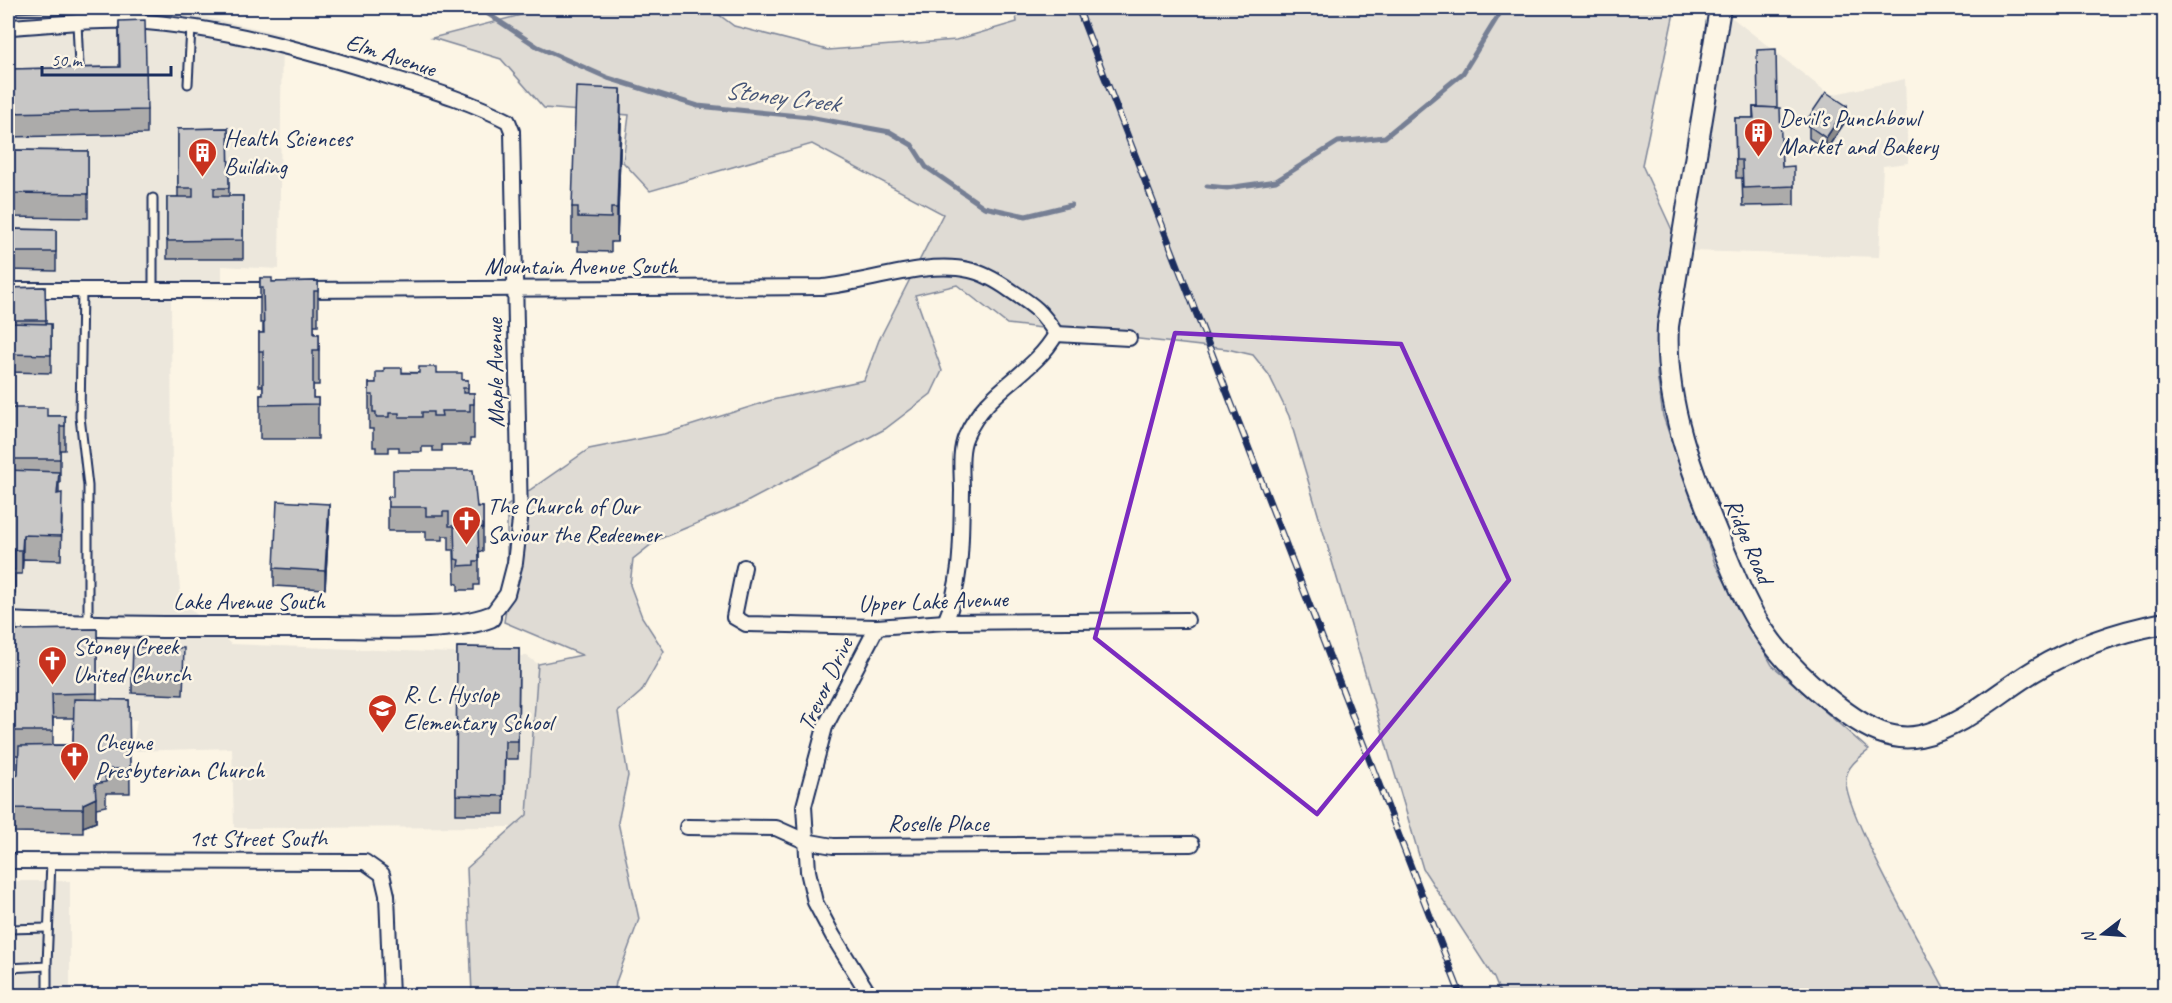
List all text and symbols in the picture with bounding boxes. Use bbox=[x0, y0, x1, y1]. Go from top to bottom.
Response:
street label: Elm Avenue bbox=[342, 26, 442, 84]
scale bar bbox=[42, 39, 171, 77]
text: 50 m bbox=[51, 49, 84, 71]
water label: Stoney Creek bbox=[723, 73, 845, 120]
place label: Devil's Punchbowl Market and Bakery bbox=[1779, 103, 1940, 161]
building icon: Devil's Punchbowl Market and Bakery bbox=[1742, 116, 1774, 158]
place label: Health Sciences Building bbox=[224, 123, 354, 181]
building icon: Health Sciences Building bbox=[187, 136, 219, 178]
street label: Mountain Avenue South bbox=[484, 251, 679, 281]
street label: Maple Avenue bbox=[479, 316, 511, 428]
place label: The Church of Our Saviour the Redeemer bbox=[487, 491, 663, 549]
street label: Ridge Road bbox=[1718, 494, 1782, 591]
church icon: The Church of Our Saviour the Redeemer bbox=[450, 504, 482, 546]
street label: Upper Lake Avenue bbox=[858, 583, 1011, 619]
street label: Lake Avenue South bbox=[173, 586, 326, 616]
place label: Stoney Creek United Church bbox=[73, 631, 193, 689]
street label: Trevor Drive bbox=[790, 631, 861, 735]
church icon: Stoney Creek United Church bbox=[36, 644, 68, 686]
place label: R. L. Hyslop Elementary School bbox=[403, 679, 557, 737]
school or university icon: R. L. Hyslop Elementary School bbox=[366, 692, 398, 734]
place label: Cheyne Presbyterian Church bbox=[95, 727, 266, 785]
church icon: Cheyne Presbyterian Church bbox=[58, 740, 90, 782]
street label: Roselle Place bbox=[888, 808, 991, 838]
street label: 1st Street South bbox=[189, 823, 329, 853]
north arrow bbox=[2073, 904, 2133, 964]
text: N bbox=[2078, 927, 2101, 946]

